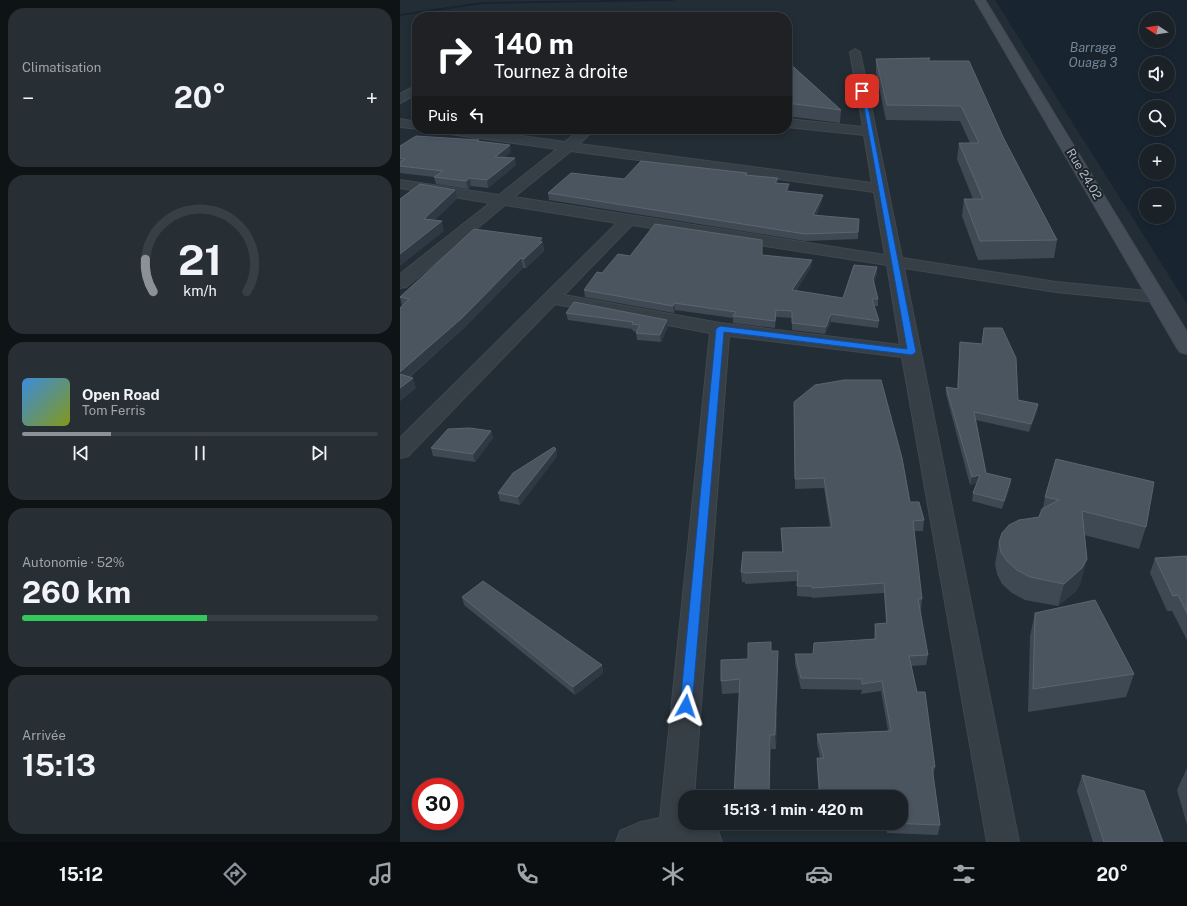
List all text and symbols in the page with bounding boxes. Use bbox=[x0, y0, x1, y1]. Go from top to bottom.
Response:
north arrow bbox=[1139, 12, 1175, 48]
map controls bbox=[1139, 12, 1175, 224]
text: 140 m bbox=[494, 27, 574, 60]
icon: right bbox=[428, 28, 480, 80]
water label: Barrage Ouaga 3 bbox=[1069, 40, 1118, 70]
button: sound bbox=[1139, 56, 1175, 92]
text: Climatisation bbox=[22, 60, 101, 75]
text: Tournez à droite bbox=[494, 61, 628, 82]
pin bbox=[845, 74, 879, 108]
text: 20° bbox=[174, 79, 226, 115]
icon: arrive bbox=[851, 80, 873, 102]
text: − bbox=[22, 85, 34, 111]
text: + bbox=[366, 85, 378, 111]
button: search bbox=[1139, 100, 1175, 136]
icon: left bbox=[466, 104, 488, 126]
text: Puis bbox=[428, 107, 458, 124]
button: + bbox=[1139, 144, 1175, 180]
street label: Rue 24.02 bbox=[1063, 146, 1105, 202]
button: − bbox=[1139, 188, 1175, 224]
text: 21 bbox=[178, 235, 222, 284]
text: km/h bbox=[183, 282, 217, 299]
text: Open Road bbox=[82, 386, 160, 403]
text: Tom Ferris bbox=[82, 403, 145, 418]
icon: previous bbox=[70, 442, 92, 464]
icon: pause bbox=[189, 442, 211, 464]
icon: next bbox=[308, 442, 330, 464]
text: Autonomie · 52% bbox=[22, 555, 125, 570]
text: 260 km bbox=[22, 574, 131, 610]
position arrow bbox=[665, 685, 707, 727]
text: Arrivée bbox=[22, 728, 66, 743]
text: 15:13 bbox=[22, 747, 96, 783]
speed limit sign: 30 bbox=[412, 778, 464, 830]
text: 15:13 · 1 min · 420 m bbox=[723, 801, 863, 818]
icon: directions bbox=[221, 860, 249, 888]
icon: music bbox=[367, 860, 395, 888]
icon: phone bbox=[513, 860, 541, 888]
icon: climate bbox=[659, 860, 687, 888]
icon: car bbox=[805, 860, 833, 888]
icon: filters bbox=[950, 860, 978, 888]
text: 15:12 bbox=[59, 864, 103, 885]
text: 20° bbox=[1096, 864, 1128, 885]

